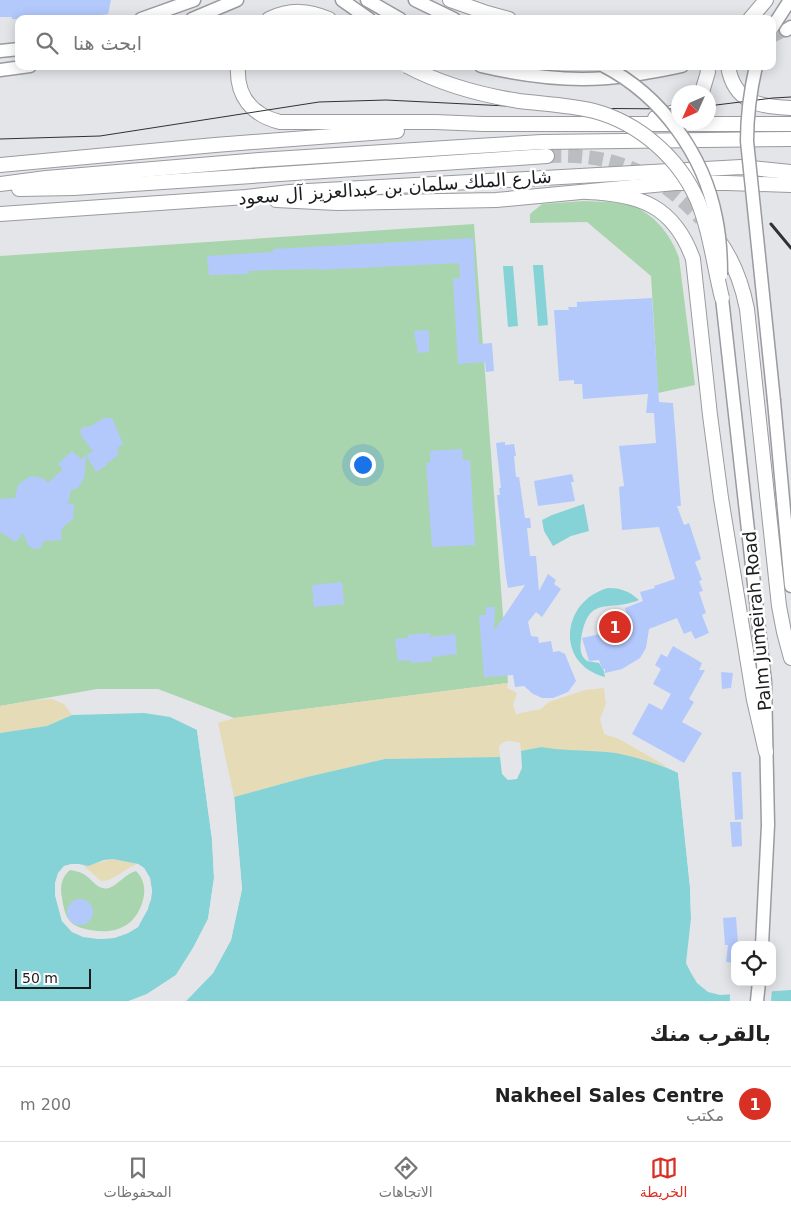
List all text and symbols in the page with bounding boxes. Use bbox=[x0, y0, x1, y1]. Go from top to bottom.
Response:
search box bbox=[15, 15, 776, 70]
icon: search bbox=[33, 29, 61, 57]
text: ابحث هنا bbox=[73, 32, 142, 54]
north arrow bbox=[671, 85, 716, 130]
street label: شارع الملك سلمان بن عبدالعزيز آل سعود bbox=[238, 165, 552, 209]
your location bbox=[350, 452, 376, 478]
street label: Palm Jumeirah Road bbox=[739, 530, 775, 712]
pin: 1 bbox=[599, 608, 631, 646]
map controls bbox=[731, 941, 776, 986]
button: locate bbox=[731, 941, 776, 986]
scale bar bbox=[15, 966, 91, 989]
text: 50 m bbox=[22, 970, 58, 986]
text: بالقرب منك bbox=[650, 1022, 771, 1046]
text: Nakheel Sales Centre bbox=[495, 1084, 724, 1106]
text: 200 m bbox=[20, 1095, 71, 1114]
text: 1 bbox=[749, 1095, 761, 1114]
text: مكتب bbox=[686, 1106, 724, 1125]
tab: المحفوظات bbox=[104, 1154, 172, 1200]
tab: الاتجاهات bbox=[379, 1154, 433, 1200]
tab: الخريطة bbox=[640, 1154, 688, 1200]

